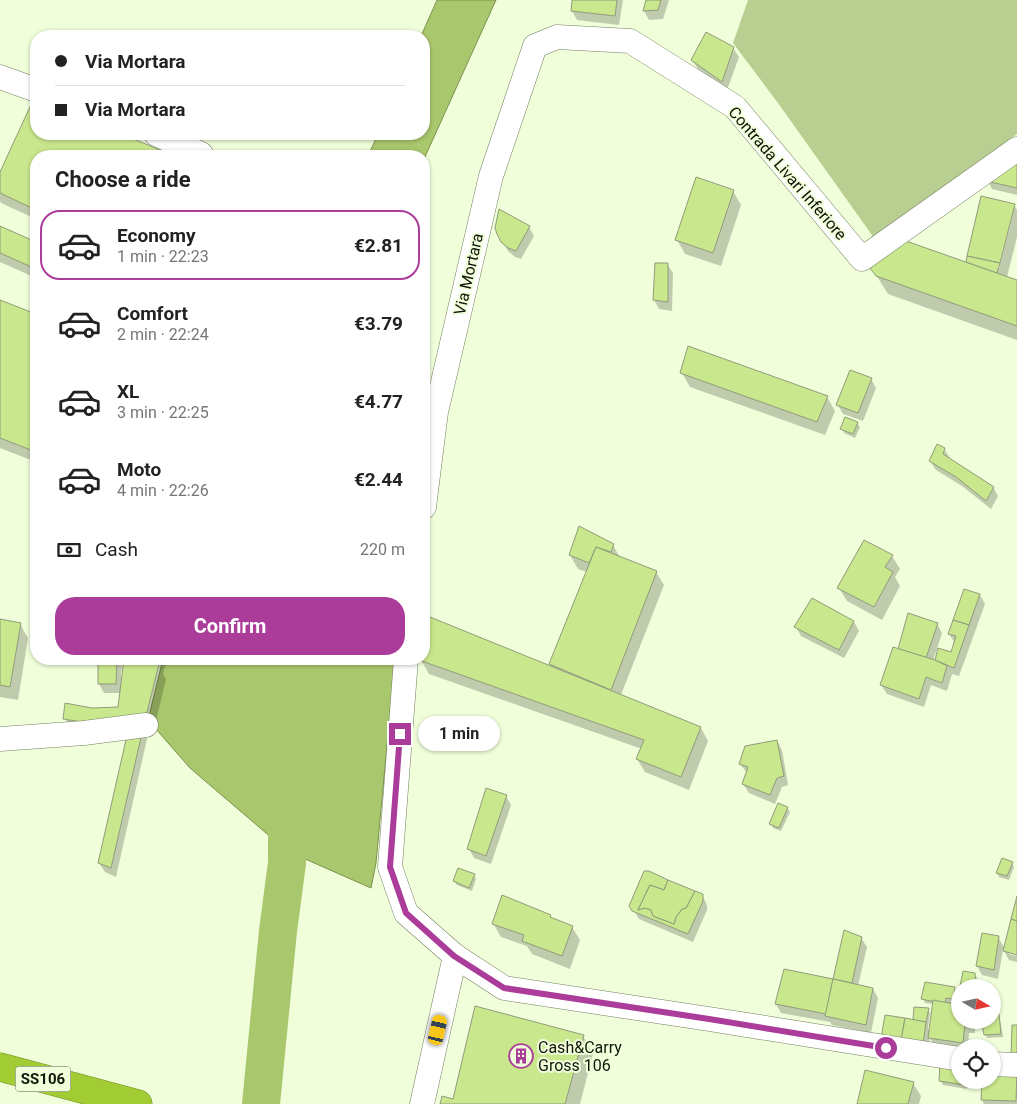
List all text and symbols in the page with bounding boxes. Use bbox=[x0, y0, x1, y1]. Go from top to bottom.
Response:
text: Via Mortara bbox=[85, 50, 186, 73]
text: Via Mortara bbox=[85, 98, 186, 121]
street label: Contrada Livari Inferiore bbox=[725, 103, 851, 244]
text: Choose a ride bbox=[55, 167, 191, 192]
icon: car bbox=[57, 223, 102, 268]
text: Economy bbox=[117, 224, 196, 247]
street label: Via Mortara bbox=[450, 231, 487, 317]
text: €2.81 bbox=[354, 234, 403, 257]
text: 1 min · 22:23 bbox=[117, 247, 209, 266]
icon: car bbox=[57, 301, 102, 346]
text: Comfort bbox=[117, 302, 188, 325]
text: €3.79 bbox=[354, 312, 403, 335]
text: 2 min · 22:24 bbox=[117, 325, 209, 344]
icon: car bbox=[57, 379, 102, 424]
text: XL bbox=[117, 380, 139, 403]
text: €4.77 bbox=[354, 390, 403, 413]
text: 3 min · 22:25 bbox=[117, 403, 209, 422]
icon: car bbox=[57, 457, 102, 502]
text: Moto bbox=[117, 458, 161, 481]
text: €2.44 bbox=[354, 468, 403, 491]
text: 4 min · 22:26 bbox=[117, 481, 209, 500]
icon: cash bbox=[55, 536, 83, 564]
text: Cash bbox=[95, 538, 138, 561]
text: 220 m bbox=[360, 540, 405, 559]
button: Confirm bbox=[55, 597, 405, 655]
callout: 1 min bbox=[418, 716, 500, 752]
route end bbox=[389, 723, 411, 745]
text: 1 min bbox=[439, 724, 479, 743]
north arrow bbox=[951, 979, 1001, 1029]
map controls bbox=[951, 979, 1001, 1089]
car bbox=[427, 1014, 448, 1046]
route start bbox=[875, 1037, 897, 1059]
place label: Cash&Carry Gross 106 bbox=[538, 1038, 622, 1075]
button: locate bbox=[951, 1039, 1001, 1089]
building icon: Cash&Carry Gross 106 bbox=[508, 1043, 534, 1069]
road number: SS106 bbox=[15, 1066, 70, 1092]

